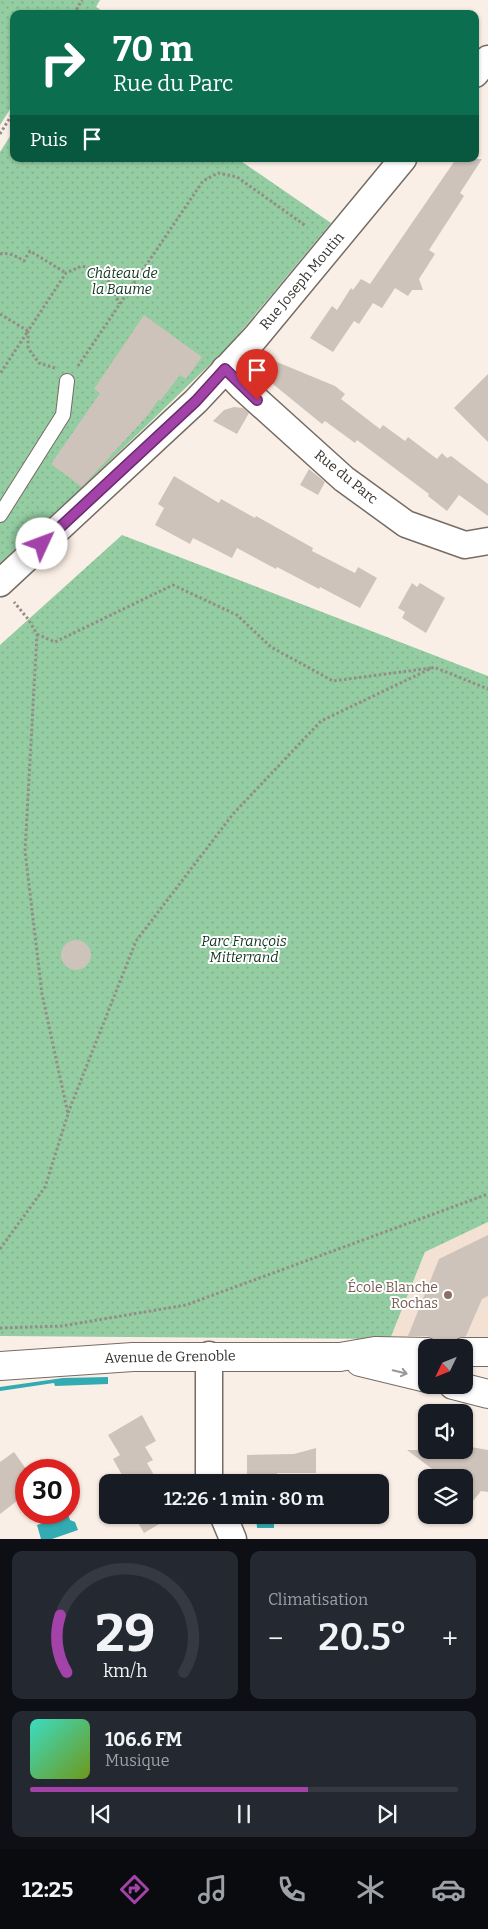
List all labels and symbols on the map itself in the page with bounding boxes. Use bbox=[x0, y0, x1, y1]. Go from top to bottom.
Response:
street label: Rue Joseph Moutin bbox=[256, 229, 348, 333]
park label: Château de la Baume bbox=[86, 265, 158, 298]
pin bbox=[236, 349, 278, 400]
street label: Rue du Parc bbox=[311, 446, 381, 508]
position arrow bbox=[15, 517, 67, 569]
park label: Parc François Mitterrand bbox=[201, 933, 287, 966]
place label: École Blanche Rochas bbox=[348, 1278, 438, 1312]
marker: École Blanche Rochas bbox=[442, 1289, 454, 1301]
north arrow bbox=[418, 1339, 472, 1394]
street label: Avenue de Grenoble bbox=[104, 1347, 236, 1367]
one-way arrow bbox=[391, 1368, 407, 1377]
speed limit sign: 30 bbox=[15, 1459, 80, 1524]

